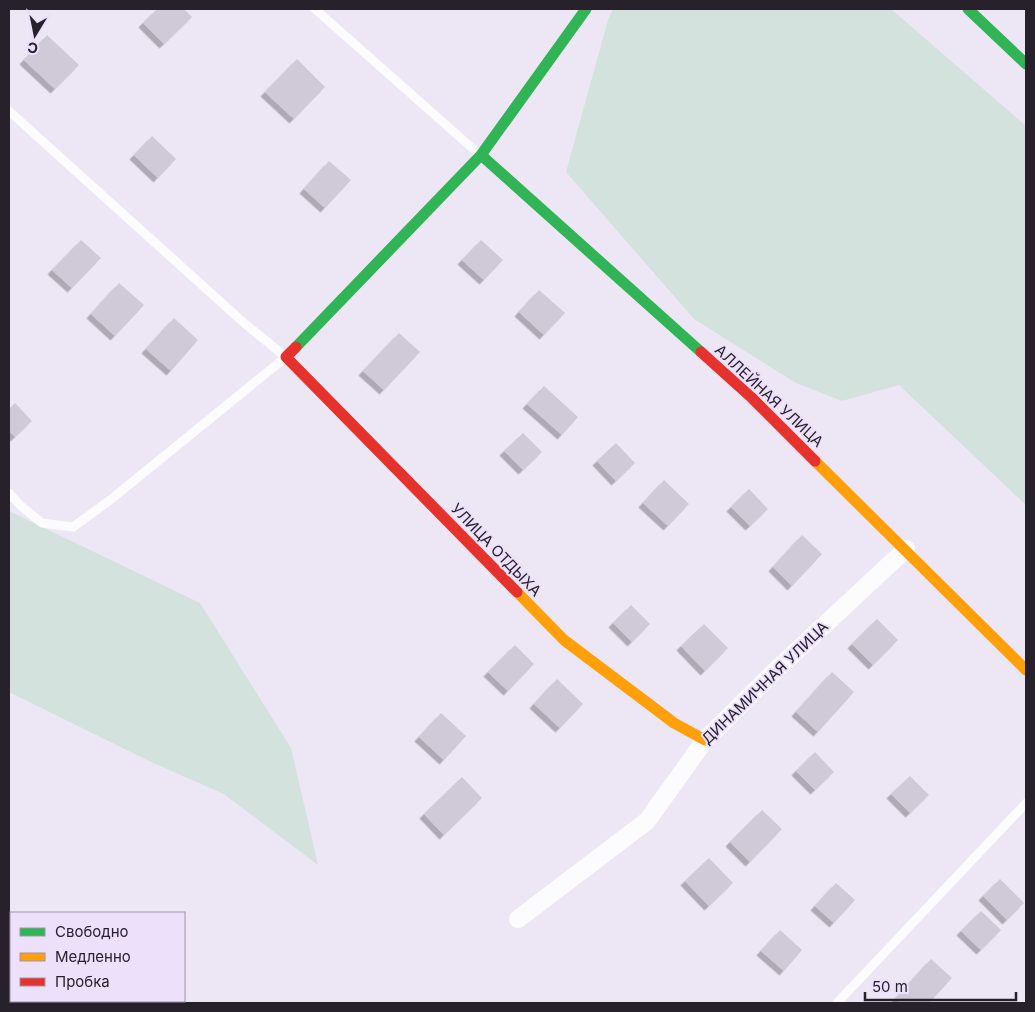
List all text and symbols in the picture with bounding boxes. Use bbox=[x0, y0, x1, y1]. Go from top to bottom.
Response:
north arrow bbox=[10, 10, 60, 60]
text: С bbox=[26, 39, 39, 58]
street label: АЛЛЕЙНАЯ УЛИЦА bbox=[711, 340, 828, 451]
street label: УЛИЦА ОТДЫХА bbox=[447, 499, 546, 600]
street label: ДИНАМИЧНАЯ УЛИЦА bbox=[697, 617, 832, 748]
legend bbox=[10, 912, 185, 1002]
text: Свободно bbox=[55, 922, 129, 941]
text: Медленно bbox=[55, 947, 131, 966]
scale bar bbox=[865, 970, 1016, 1002]
text: Пробка bbox=[55, 972, 110, 991]
text: 50 m bbox=[872, 977, 908, 996]

